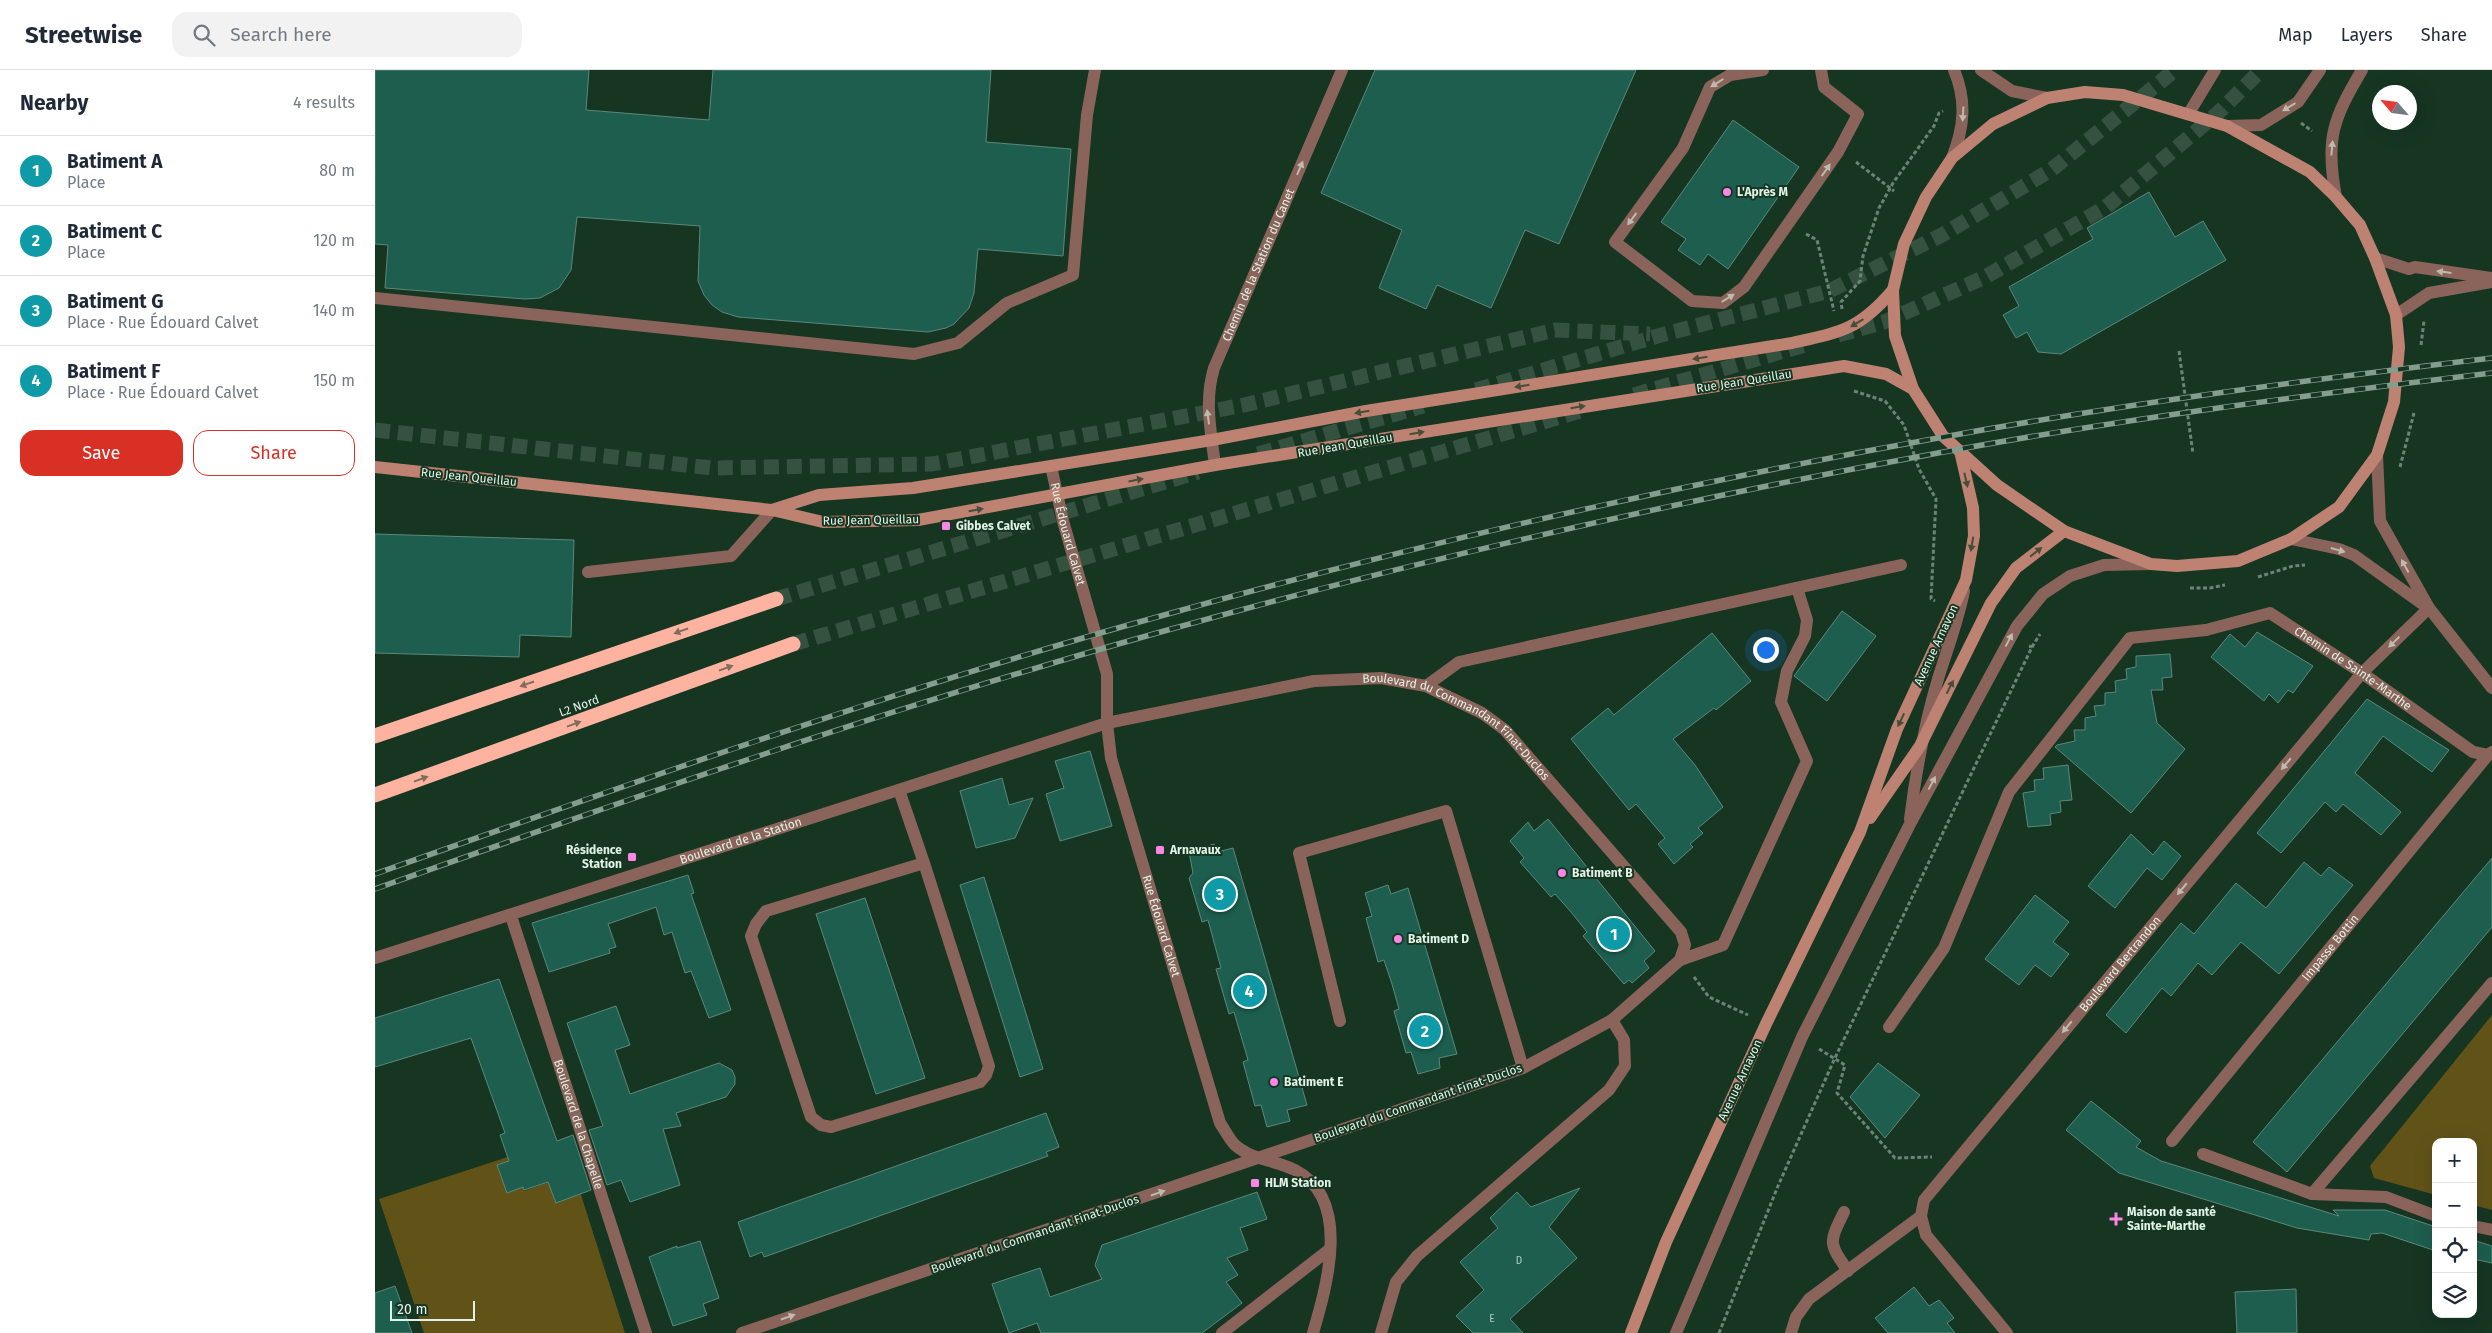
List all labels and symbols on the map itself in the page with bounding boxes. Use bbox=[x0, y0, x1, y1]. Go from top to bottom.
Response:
one-way arrow bbox=[1710, 78, 1723, 87]
north arrow bbox=[2372, 85, 2417, 130]
one-way arrow bbox=[2283, 103, 2296, 112]
one-way arrow bbox=[1959, 106, 1967, 122]
one-way arrow bbox=[2328, 140, 2336, 156]
one-way arrow bbox=[1296, 161, 1304, 175]
one-way arrow bbox=[1821, 163, 1831, 177]
place label: L'Après M bbox=[1737, 185, 1788, 199]
street label: Chemin de la Station du Canet bbox=[1219, 186, 1298, 343]
marker: L'Après M bbox=[1721, 186, 1733, 198]
one-way arrow bbox=[1627, 212, 1637, 226]
one-way arrow bbox=[2435, 268, 2451, 276]
one-way arrow bbox=[1721, 293, 1735, 302]
one-way arrow bbox=[1851, 318, 1864, 327]
one-way arrow bbox=[1691, 354, 1707, 362]
street label: Rue Jean Queillau bbox=[1695, 367, 1793, 395]
one-way arrow bbox=[1514, 383, 1530, 391]
one-way arrow bbox=[1570, 402, 1586, 410]
one-way arrow bbox=[1353, 408, 1369, 416]
one-way arrow bbox=[1204, 409, 1212, 425]
one-way arrow bbox=[1410, 429, 1426, 437]
street label: Rue Jean Queillau bbox=[1296, 430, 1394, 460]
street label: Rue Jean Queillau bbox=[420, 465, 518, 489]
one-way arrow bbox=[1962, 472, 1970, 487]
one-way arrow bbox=[1129, 476, 1144, 484]
street label: Rue Édouard Calvet bbox=[1048, 481, 1088, 588]
one-way arrow bbox=[969, 505, 985, 513]
street label: Rue Jean Queillau bbox=[823, 512, 919, 528]
place label: Gibbes Calvet bbox=[956, 519, 1031, 533]
marker: Gibbes Calvet bbox=[940, 520, 952, 532]
one-way arrow bbox=[1968, 537, 1976, 553]
one-way arrow bbox=[2331, 546, 2346, 554]
one-way arrow bbox=[2029, 547, 2042, 558]
one-way arrow bbox=[2401, 558, 2409, 573]
street label: Avenue Arnavon bbox=[1911, 602, 1961, 688]
street label: Chemin de Sainte-Marthe bbox=[2292, 624, 2414, 713]
one-way arrow bbox=[673, 628, 688, 636]
one-way arrow bbox=[2005, 633, 2013, 648]
one-way arrow bbox=[2388, 636, 2400, 648]
your location bbox=[1753, 637, 1779, 663]
one-way arrow bbox=[719, 664, 734, 671]
street label: Boulevard du Commandant Finat-Duclos bbox=[1362, 671, 1553, 783]
one-way arrow bbox=[519, 680, 534, 688]
one-way arrow bbox=[1946, 680, 1954, 694]
street label: L2 Nord bbox=[557, 692, 601, 720]
one-way arrow bbox=[1897, 713, 1905, 727]
one-way arrow bbox=[566, 720, 581, 727]
one-way arrow bbox=[2281, 757, 2292, 770]
one-way arrow bbox=[414, 775, 429, 783]
one-way arrow bbox=[1928, 776, 1936, 791]
street label: Boulevard de la Station bbox=[678, 814, 803, 867]
place label: Résidence Station bbox=[566, 843, 622, 871]
place label: Arnavaux bbox=[1169, 843, 1222, 857]
marker: Arnavaux bbox=[1154, 844, 1166, 856]
marker: Résidence Station bbox=[626, 851, 638, 863]
place label: Batiment B bbox=[1572, 866, 1633, 880]
marker: Batiment B bbox=[1556, 867, 1568, 879]
street label: Rue Édouard Calvet bbox=[1139, 873, 1183, 979]
pin: 3 bbox=[1204, 875, 1236, 913]
one-way arrow bbox=[2177, 882, 2188, 895]
street label: Impasse Bottin bbox=[2299, 912, 2362, 984]
street label: Boulevard Bertrandon bbox=[2076, 913, 2164, 1015]
pin: 1 bbox=[1598, 915, 1630, 953]
place label: Batiment D bbox=[1408, 932, 1469, 946]
marker: Batiment D bbox=[1392, 933, 1404, 945]
pin: 4 bbox=[1233, 972, 1265, 1010]
pin: 2 bbox=[1409, 1012, 1441, 1050]
one-way arrow bbox=[2062, 1020, 2073, 1033]
street label: Avenue Arnavon bbox=[1715, 1037, 1765, 1123]
street label: Boulevard de la Chapelle bbox=[551, 1058, 606, 1191]
street label: Boulevard du Commandant Finat-Duclos bbox=[1312, 1061, 1524, 1145]
place label: Batiment E bbox=[1284, 1075, 1343, 1089]
marker: Batiment E bbox=[1268, 1076, 1280, 1088]
place label: HLM Station bbox=[1265, 1176, 1331, 1190]
marker: HLM Station bbox=[1249, 1177, 1261, 1189]
one-way arrow bbox=[1151, 1189, 1166, 1197]
street label: Boulevard du Commandant Finat-Duclos bbox=[929, 1192, 1141, 1276]
place label: Maison de santé Sainte-Marthe bbox=[2127, 1205, 2216, 1233]
marker: Maison de santé Sainte-Marthe bbox=[2109, 1212, 2123, 1226]
house number: D bbox=[1516, 1255, 1522, 1267]
scale bar bbox=[390, 1298, 475, 1321]
one-way arrow bbox=[781, 1313, 796, 1321]
house number: E bbox=[1489, 1313, 1495, 1325]

